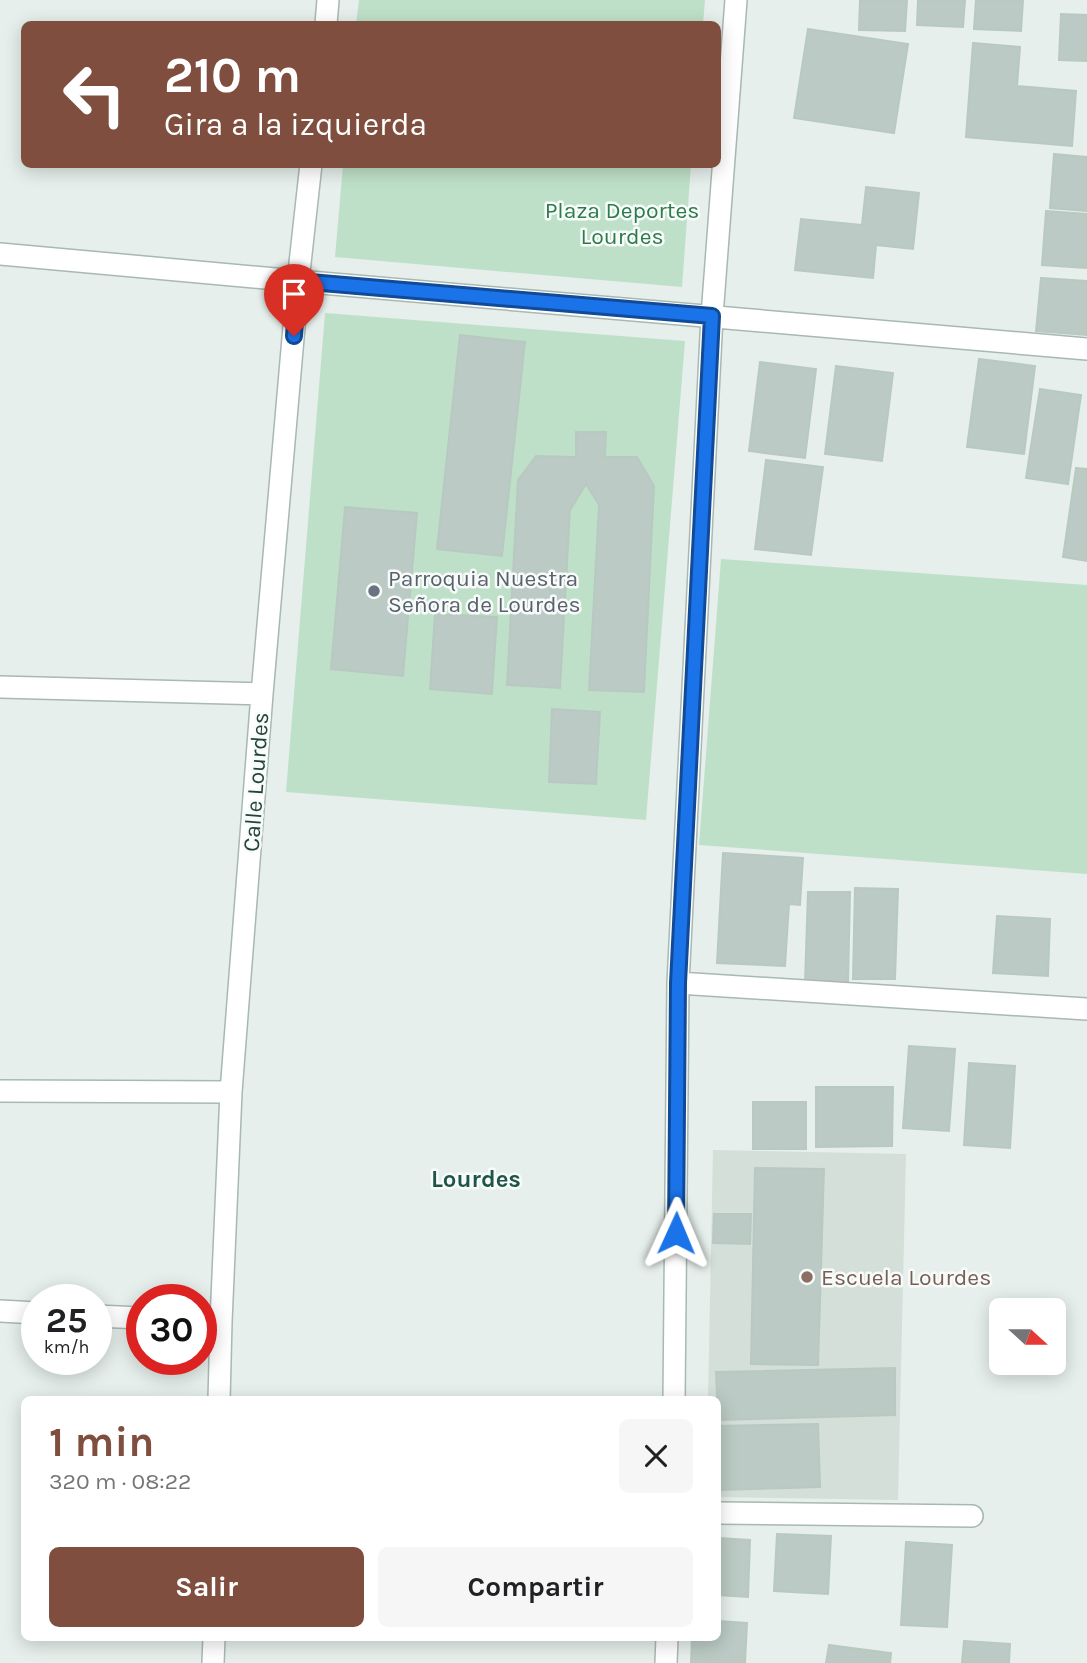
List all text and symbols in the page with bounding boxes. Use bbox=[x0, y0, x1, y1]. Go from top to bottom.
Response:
text: 210 m bbox=[164, 47, 301, 104]
icon: left bbox=[49, 49, 140, 140]
text: Gira a la izquierda bbox=[164, 106, 427, 143]
park label: Plaza Deportes Lourdes bbox=[545, 197, 699, 250]
pin bbox=[264, 264, 324, 336]
icon: arrive bbox=[275, 275, 313, 313]
place label: Parroquia Nuestra Señora de Lourdes bbox=[388, 565, 581, 618]
marker: Parroquia Nuestra Señora de Lourdes bbox=[366, 583, 382, 599]
street label: Calle Lourdes bbox=[238, 711, 274, 853]
district label: Lourdes bbox=[431, 1165, 521, 1193]
position arrow bbox=[639, 1196, 713, 1270]
place label: Escuela Lourdes bbox=[821, 1264, 991, 1291]
marker: Escuela Lourdes bbox=[799, 1269, 815, 1285]
speed limit sign: 30 bbox=[126, 1284, 217, 1375]
north arrow bbox=[989, 1298, 1066, 1376]
map controls bbox=[989, 1298, 1066, 1375]
text: 25 bbox=[46, 1300, 87, 1341]
text: km/h bbox=[44, 1336, 89, 1358]
text: 1 min bbox=[49, 1417, 154, 1467]
button: close bbox=[619, 1419, 693, 1493]
text: 320 m · 08:22 bbox=[49, 1468, 191, 1495]
button: Salir bbox=[49, 1547, 364, 1627]
button: Compartir bbox=[378, 1547, 693, 1627]

